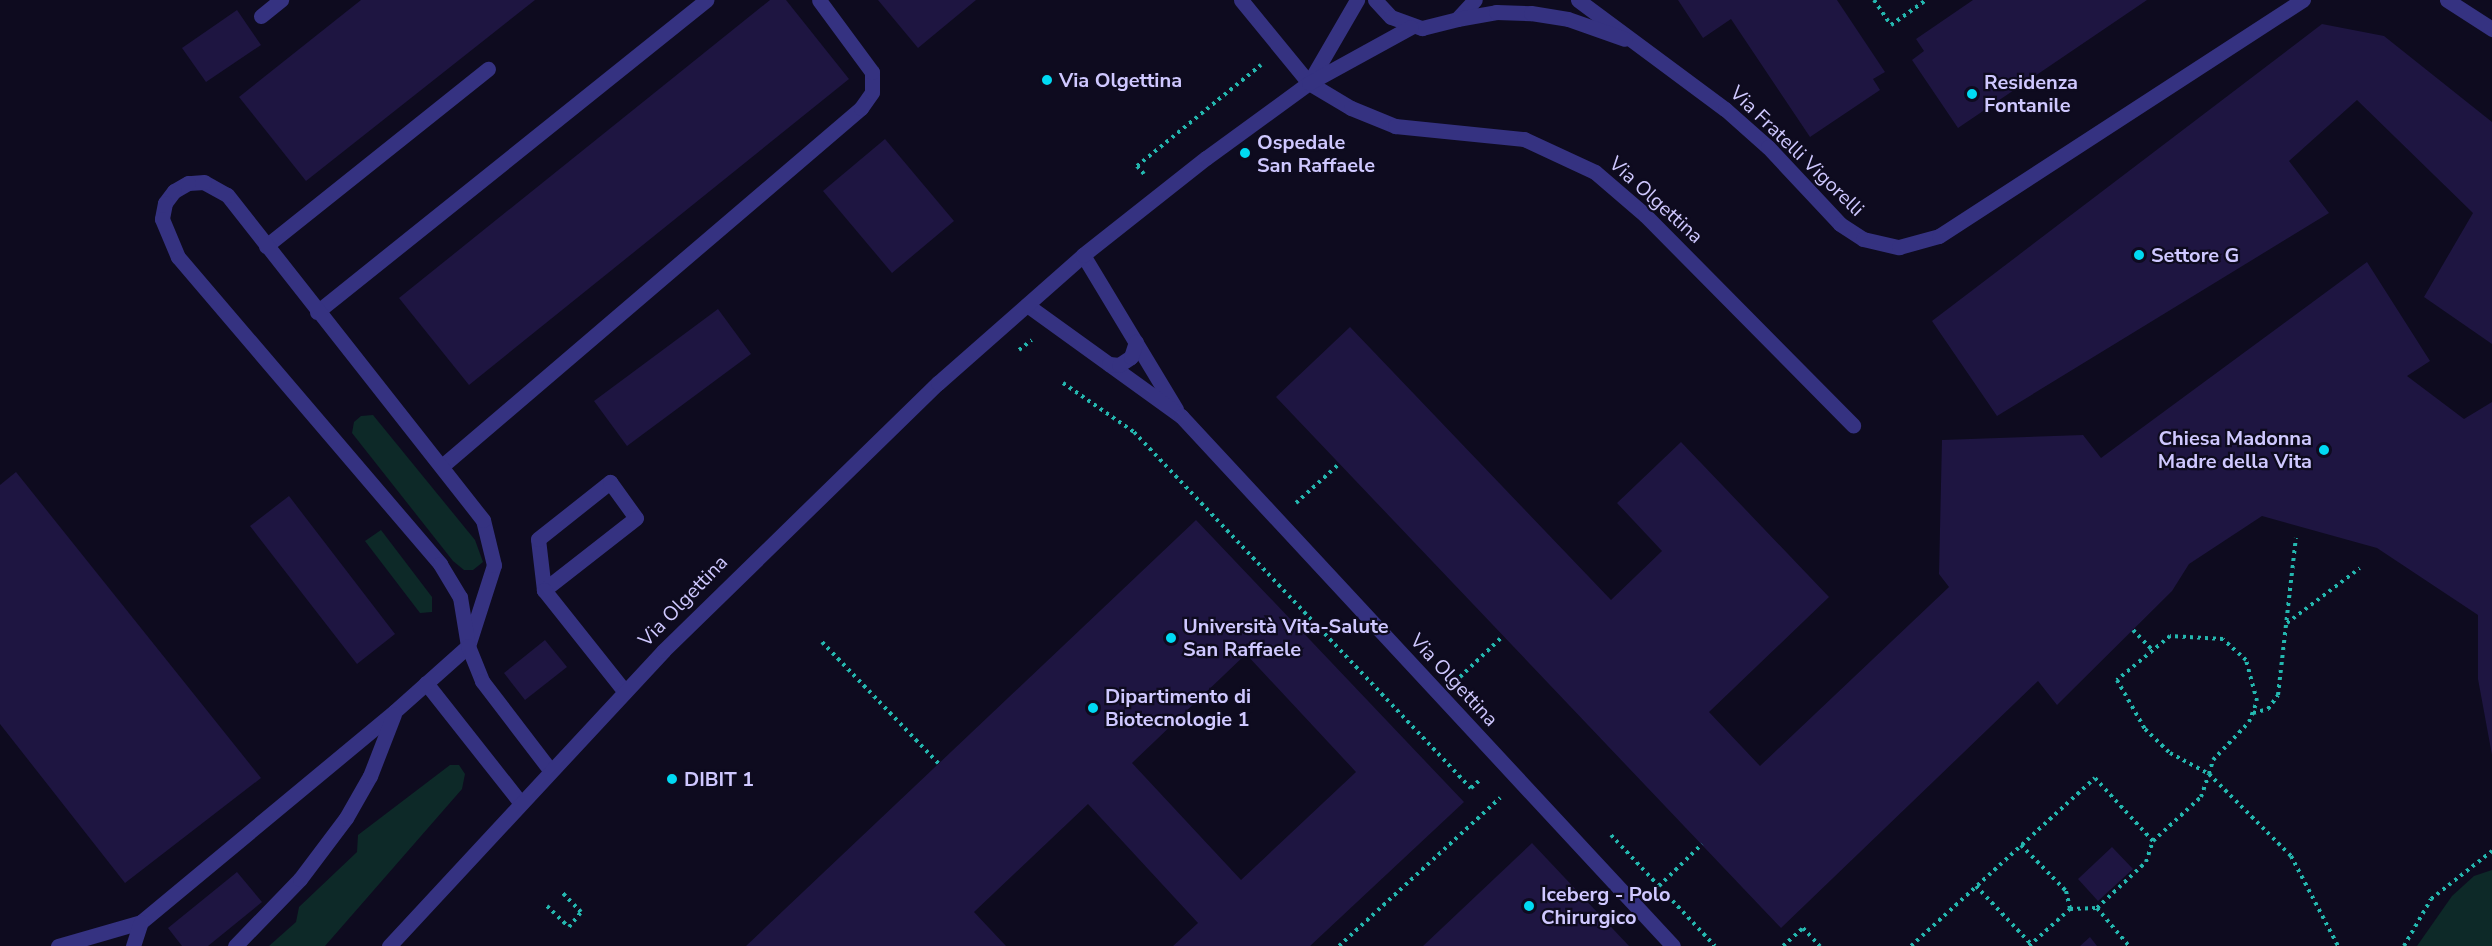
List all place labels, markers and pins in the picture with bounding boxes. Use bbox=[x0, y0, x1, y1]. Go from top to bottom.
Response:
place label: Via Olgettina bbox=[1059, 68, 1182, 92]
place label: Residenza Fontanile bbox=[1984, 70, 2078, 117]
marker: Via Olgettina bbox=[1040, 73, 1054, 87]
marker: Residenza Fontanile bbox=[1965, 87, 1979, 101]
place label: Ospedale San Raffaele bbox=[1257, 130, 1375, 177]
marker: Ospedale San Raffaele bbox=[1238, 146, 1252, 160]
place label: Settore G bbox=[2151, 243, 2239, 267]
marker: Settore G bbox=[2132, 248, 2146, 262]
place label: Chiesa Madonna Madre della Vita bbox=[2158, 426, 2312, 473]
marker: Chiesa Madonna Madre della Vita bbox=[2317, 443, 2331, 457]
place label: Università Vita-Salute San Raffaele bbox=[1183, 614, 1389, 661]
marker: Università Vita-Salute San Raffaele bbox=[1164, 631, 1178, 645]
place label: Dipartimento di Biotecnologie 1 bbox=[1105, 684, 1251, 731]
marker: Dipartimento di Biotecnologie 1 bbox=[1086, 701, 1100, 715]
place label: DIBIT 1 bbox=[684, 767, 754, 791]
marker: DIBIT 1 bbox=[665, 772, 679, 786]
place label: Iceberg - Polo Chirurgico bbox=[1541, 882, 1671, 929]
marker: Iceberg - Polo Chirurgico bbox=[1522, 899, 1536, 913]

